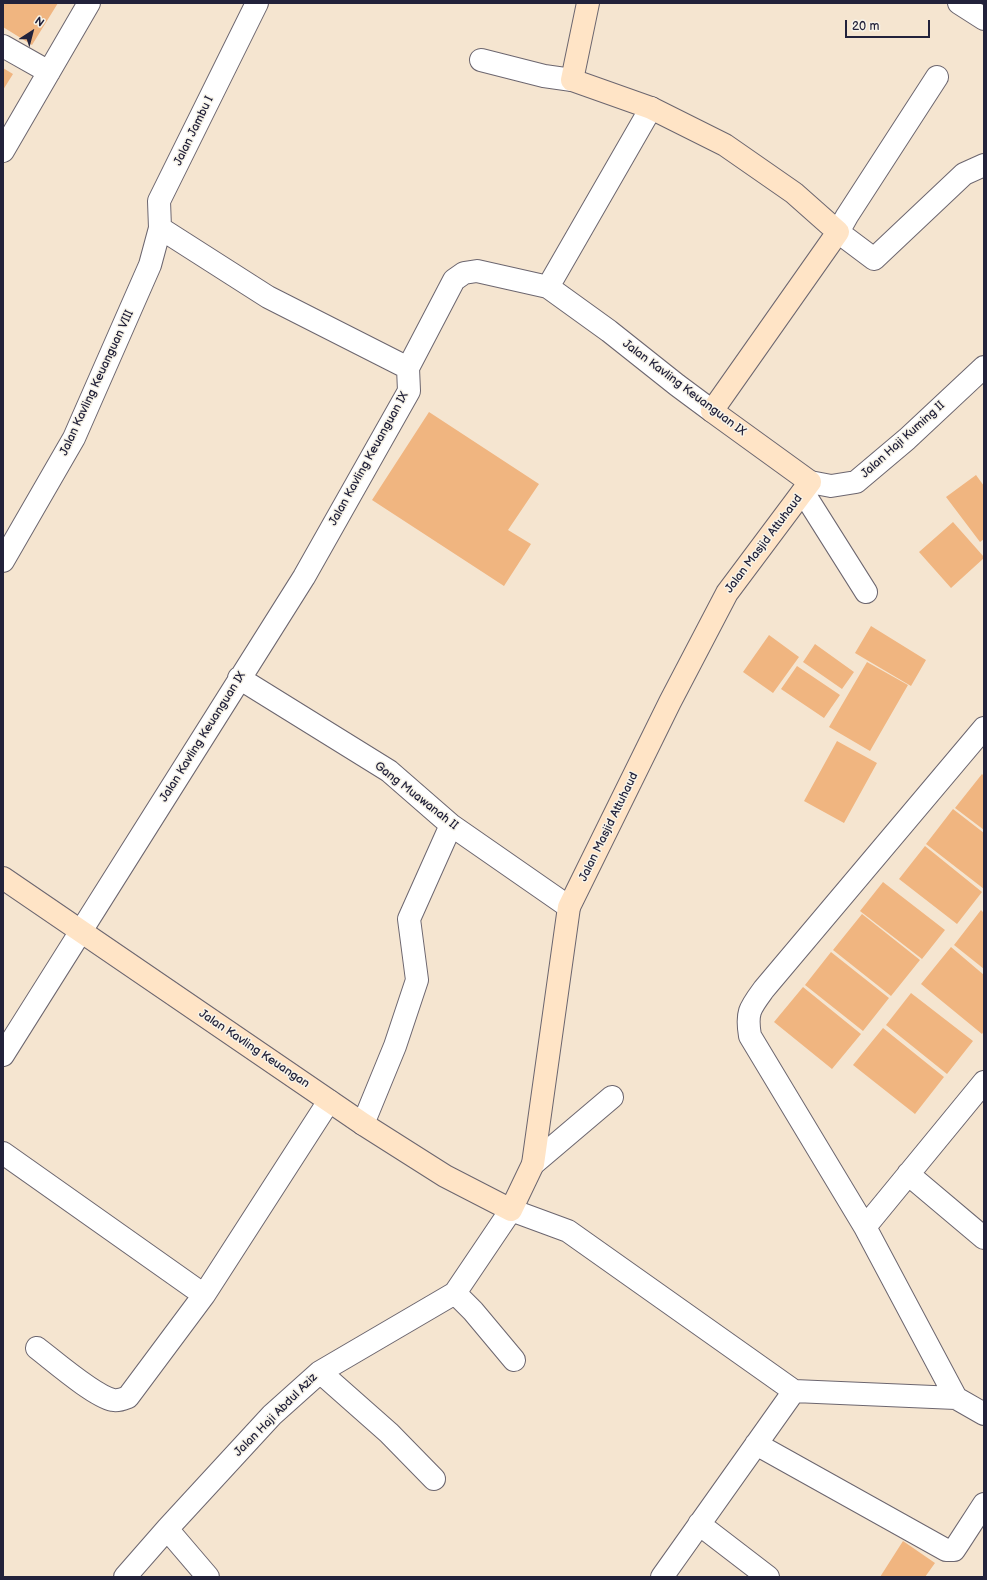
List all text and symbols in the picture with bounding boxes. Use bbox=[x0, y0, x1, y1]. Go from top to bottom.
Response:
north arrow bbox=[12, 12, 52, 52]
scale bar bbox=[847, 12, 932, 38]
text: N bbox=[32, 14, 47, 30]
text: 20 m bbox=[852, 19, 879, 34]
street label: Jalan Jambu I bbox=[171, 94, 217, 168]
street label: Jalan Kavling Keuanguan VIII bbox=[57, 308, 137, 458]
street label: Jalan Kavling Keuanguan IX bbox=[620, 337, 748, 439]
street label: Jalan Kavling Keuanguan IX bbox=[326, 390, 412, 528]
street label: Jalan Haji Kuming II bbox=[858, 399, 948, 481]
street label: Jalan Masjid Attuhaud bbox=[722, 492, 806, 596]
street label: Jalan Kavling Keuanguan IX bbox=[157, 669, 249, 805]
street label: Gang Muawanah II bbox=[371, 759, 461, 833]
street label: Jalan Masjid Attuhaud bbox=[576, 770, 642, 884]
street label: Jalan Kavling Keuangan bbox=[196, 1007, 312, 1091]
street label: Jalan Haji Abdul Aziz bbox=[231, 1370, 321, 1460]

